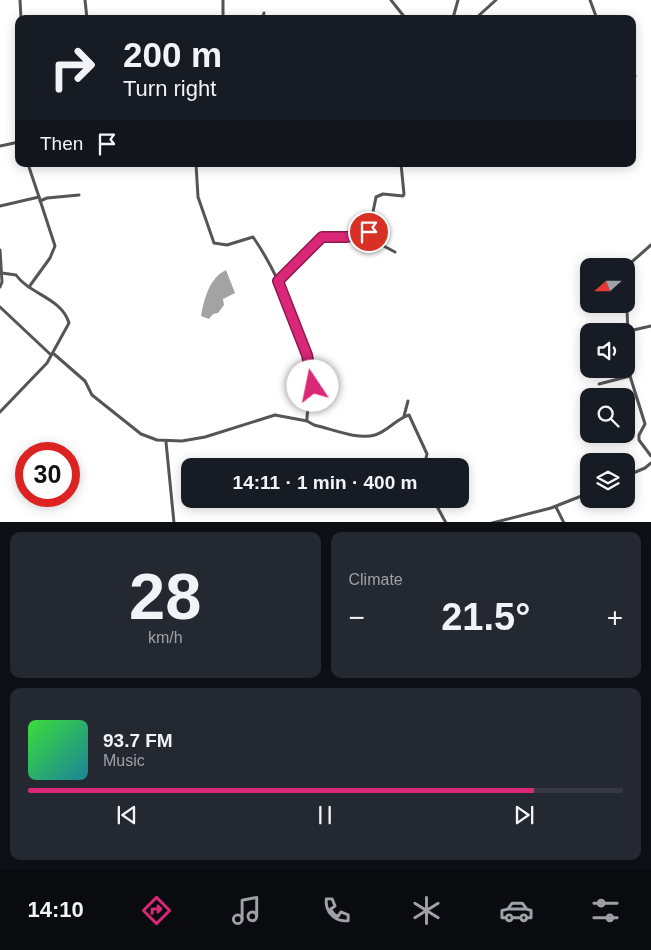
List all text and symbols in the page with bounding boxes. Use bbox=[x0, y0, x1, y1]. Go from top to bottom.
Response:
icon: right bbox=[40, 35, 105, 100]
text: 200 m bbox=[123, 35, 222, 74]
text: Turn right bbox=[123, 76, 216, 101]
icon: arrive bbox=[93, 130, 121, 158]
text: Then bbox=[40, 133, 83, 154]
pin bbox=[348, 211, 390, 253]
icon: arrive bbox=[355, 218, 383, 246]
north arrow bbox=[580, 258, 635, 312]
map controls bbox=[580, 258, 635, 508]
button: sound bbox=[580, 323, 635, 378]
position arrow bbox=[286, 359, 338, 411]
button: search bbox=[580, 388, 635, 443]
speed limit sign: 30 bbox=[15, 442, 80, 507]
button: layers bbox=[580, 453, 635, 508]
text: 14:11 · 1 min · 400 m bbox=[233, 472, 417, 493]
text: 28 bbox=[129, 560, 201, 633]
text: Climate bbox=[349, 571, 403, 588]
text: 21.5° bbox=[441, 596, 530, 638]
text: − bbox=[349, 602, 365, 633]
text: + bbox=[607, 602, 623, 633]
text: km/h bbox=[148, 629, 183, 646]
text: 93.7 FM bbox=[103, 730, 173, 751]
text: Music bbox=[103, 752, 145, 769]
icon: previous bbox=[113, 801, 141, 829]
icon: pause bbox=[311, 801, 339, 829]
icon: next bbox=[510, 801, 538, 829]
icon: directions bbox=[139, 893, 174, 928]
icon: music bbox=[229, 893, 264, 928]
icon: phone bbox=[319, 893, 354, 928]
icon: climate bbox=[409, 893, 444, 928]
icon: car bbox=[499, 893, 534, 928]
icon: filters bbox=[588, 893, 623, 928]
text: 14:10 bbox=[27, 897, 84, 922]

